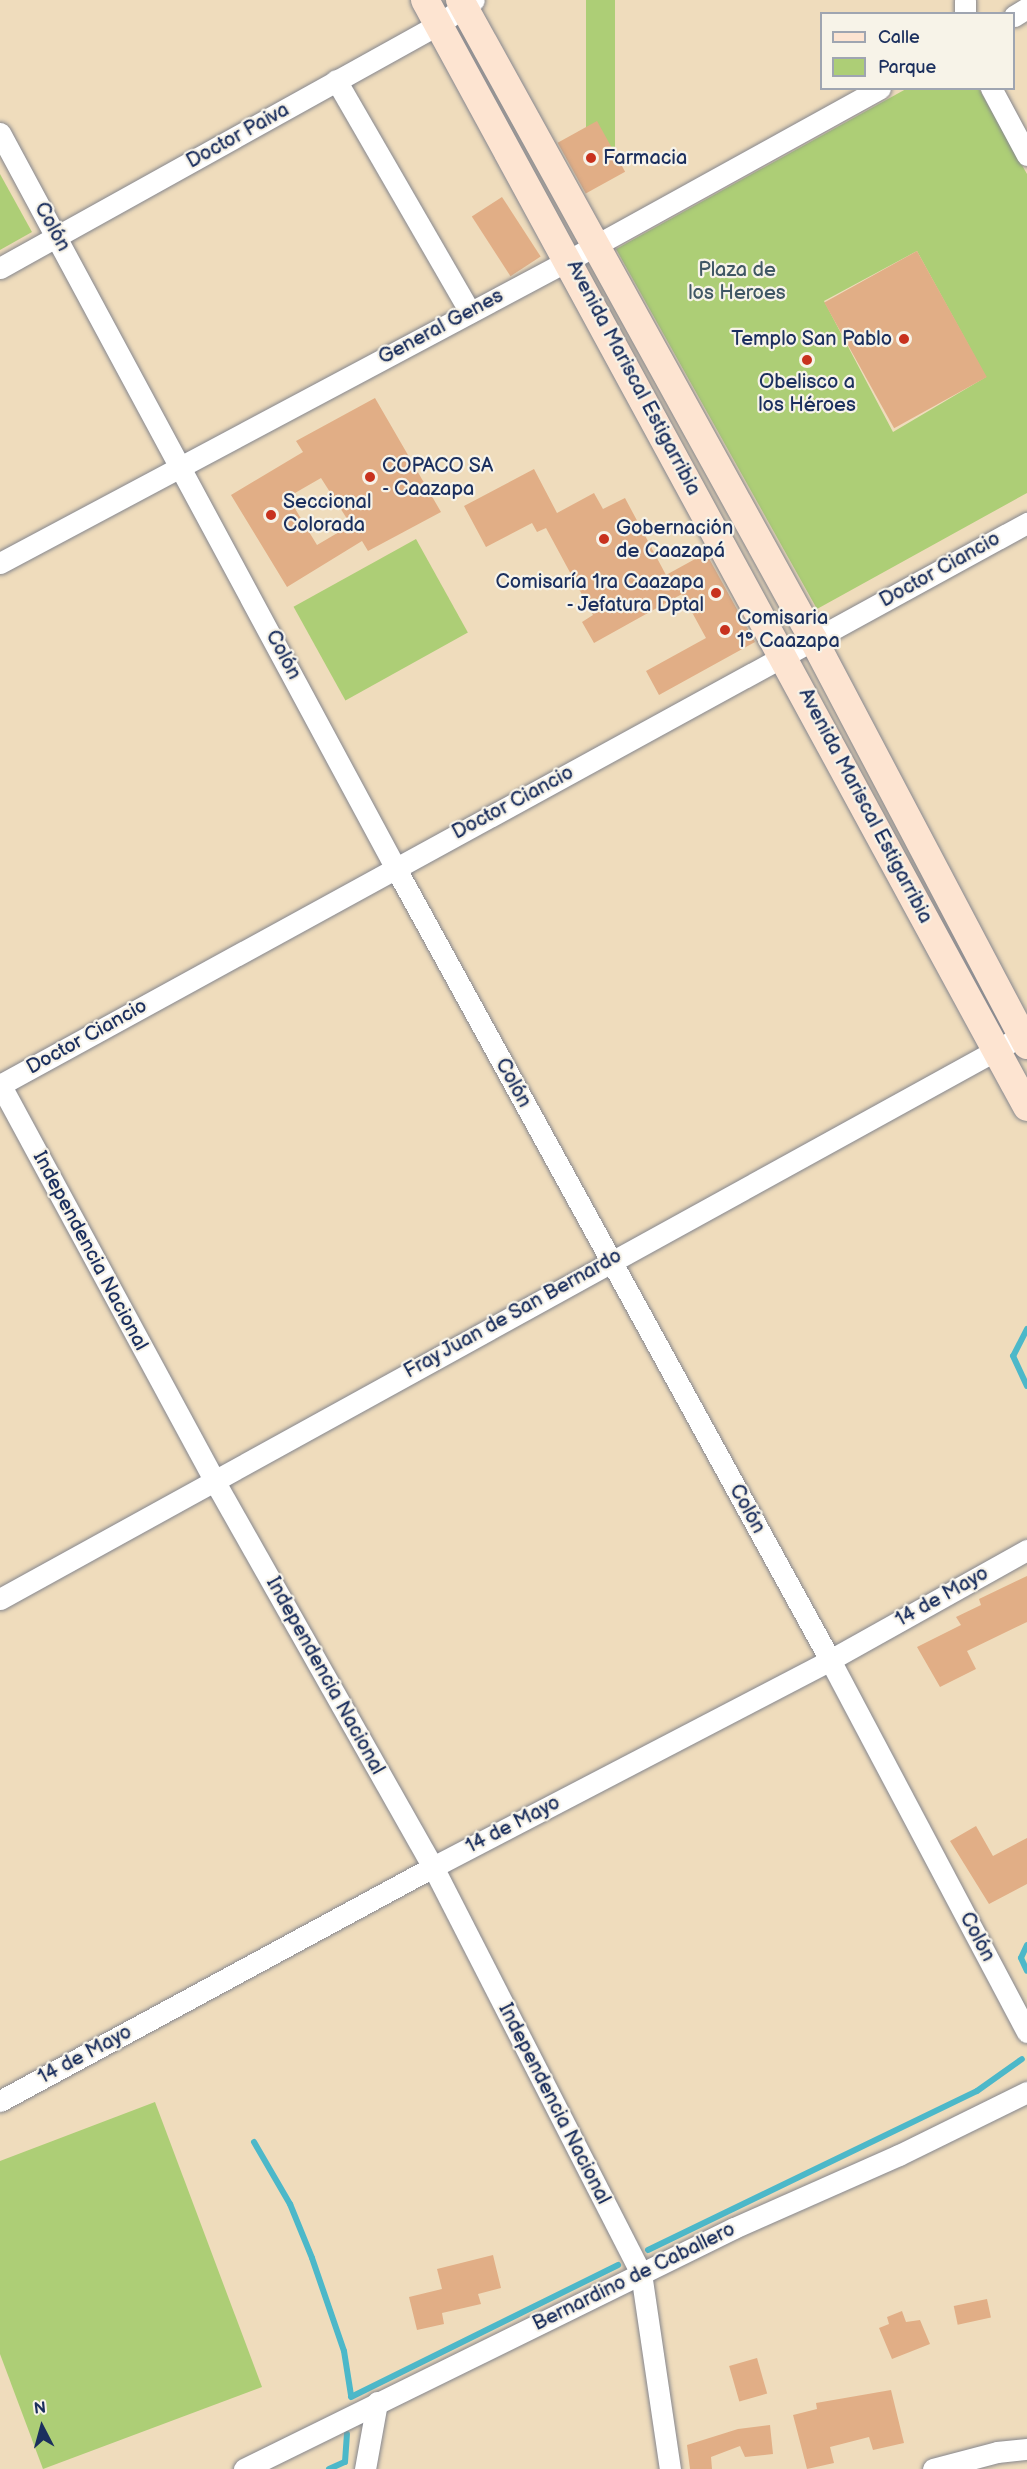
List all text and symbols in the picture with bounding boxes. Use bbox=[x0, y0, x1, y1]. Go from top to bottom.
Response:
legend bbox=[820, 12, 1015, 90]
text: Calle bbox=[878, 27, 920, 48]
text: Parque bbox=[878, 57, 936, 78]
street label: Doctor Paiva bbox=[183, 98, 293, 174]
place label: Farmacia bbox=[603, 146, 687, 170]
marker: Farmacia bbox=[584, 151, 598, 165]
street label: Colón bbox=[29, 198, 75, 256]
street label: Avenida Mariscal Estigarribia bbox=[561, 256, 705, 500]
park label: Plaza de los Heroes bbox=[688, 259, 786, 306]
street label: General Genes bbox=[374, 284, 508, 370]
place label: Templo San Pablo bbox=[731, 327, 892, 351]
marker: Templo San Pablo bbox=[897, 332, 911, 346]
marker: Obelisco a los Héroes bbox=[800, 353, 814, 367]
place label: Obelisco a los Héroes bbox=[758, 370, 856, 417]
place label: COPACO SA - Caazapa bbox=[382, 454, 494, 501]
marker: COPACO SA - Caazapa bbox=[363, 470, 377, 484]
place label: Seccional Colorada bbox=[283, 491, 371, 538]
marker: Seccional Colorada bbox=[264, 508, 278, 522]
place label: Gobernación de Caazapá bbox=[616, 516, 733, 563]
street label: Doctor Ciancio bbox=[876, 527, 1004, 613]
marker: Gobernación de Caazapá bbox=[597, 532, 611, 546]
place label: Comisaría 1ra Caazapa - Jefatura Dptal bbox=[496, 570, 704, 617]
marker: Comisaría 1ra Caazapa - Jefatura Dptal bbox=[709, 586, 723, 600]
place label: Comisaria 1° Caazapa bbox=[737, 606, 840, 653]
marker: Comisaria 1° Caazapa bbox=[718, 623, 732, 637]
street label: Colón bbox=[260, 626, 306, 684]
street label: Avenida Mariscal Estigarribia bbox=[793, 684, 937, 928]
street label: Doctor Ciancio bbox=[448, 761, 578, 845]
street label: Doctor Ciancio bbox=[23, 994, 151, 1080]
street label: Colón bbox=[490, 1054, 536, 1112]
street label: Independencia Nacional bbox=[27, 1147, 153, 1355]
street label: Fray Juan de San Bernardo bbox=[399, 1243, 627, 1385]
street label: Colón bbox=[724, 1480, 770, 1538]
street label: 14 de Mayo bbox=[891, 1562, 993, 1632]
street label: Independencia Nacional bbox=[261, 1573, 389, 1779]
street label: 14 de Mayo bbox=[462, 1791, 564, 1859]
street label: Colón bbox=[954, 1908, 1000, 1966]
street label: Independencia Nacional bbox=[493, 2000, 615, 2208]
street label: 14 de Mayo bbox=[34, 2020, 136, 2090]
street label: Bernardino de Caballero bbox=[529, 2218, 739, 2336]
north arrow bbox=[12, 2397, 72, 2457]
text: N bbox=[33, 2399, 47, 2419]

